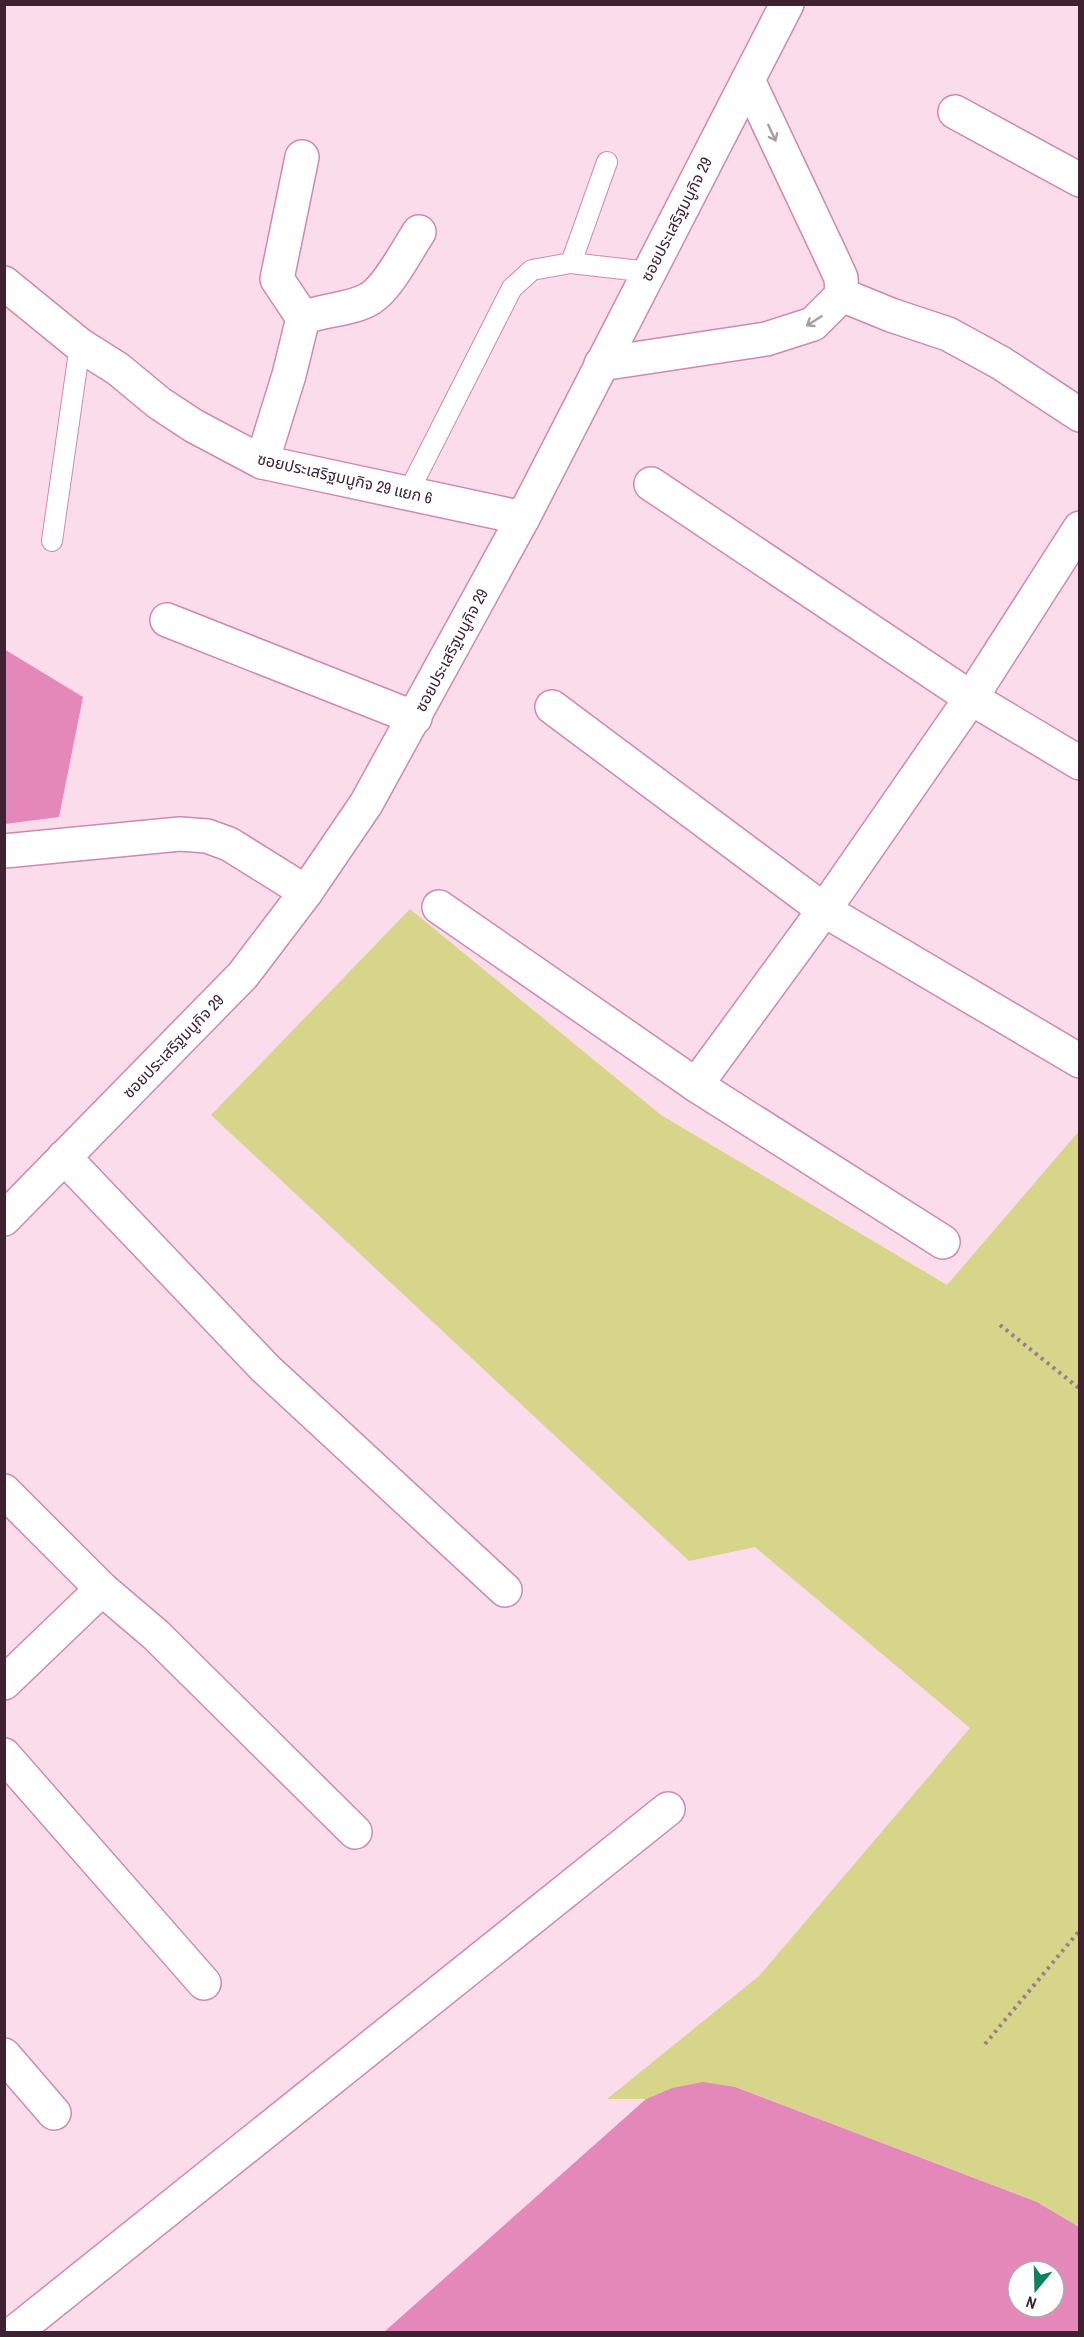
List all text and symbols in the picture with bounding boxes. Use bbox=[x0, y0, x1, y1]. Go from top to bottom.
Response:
one-way arrow bbox=[767, 124, 779, 142]
street label: ซอยประเสริฐมนูกิจ 29 bbox=[635, 153, 717, 285]
one-way arrow bbox=[805, 315, 822, 328]
street label: ซอยประเสริฐมนูกิจ 29 แยก 6 bbox=[255, 447, 435, 509]
street label: ซอยประเสริฐมนูกิจ 29 bbox=[409, 584, 493, 716]
street label: ซอยประเสริฐมนูกิจ 29 bbox=[118, 989, 228, 1103]
north arrow bbox=[1006, 2259, 1066, 2319]
text: N bbox=[1023, 2291, 1039, 2315]

